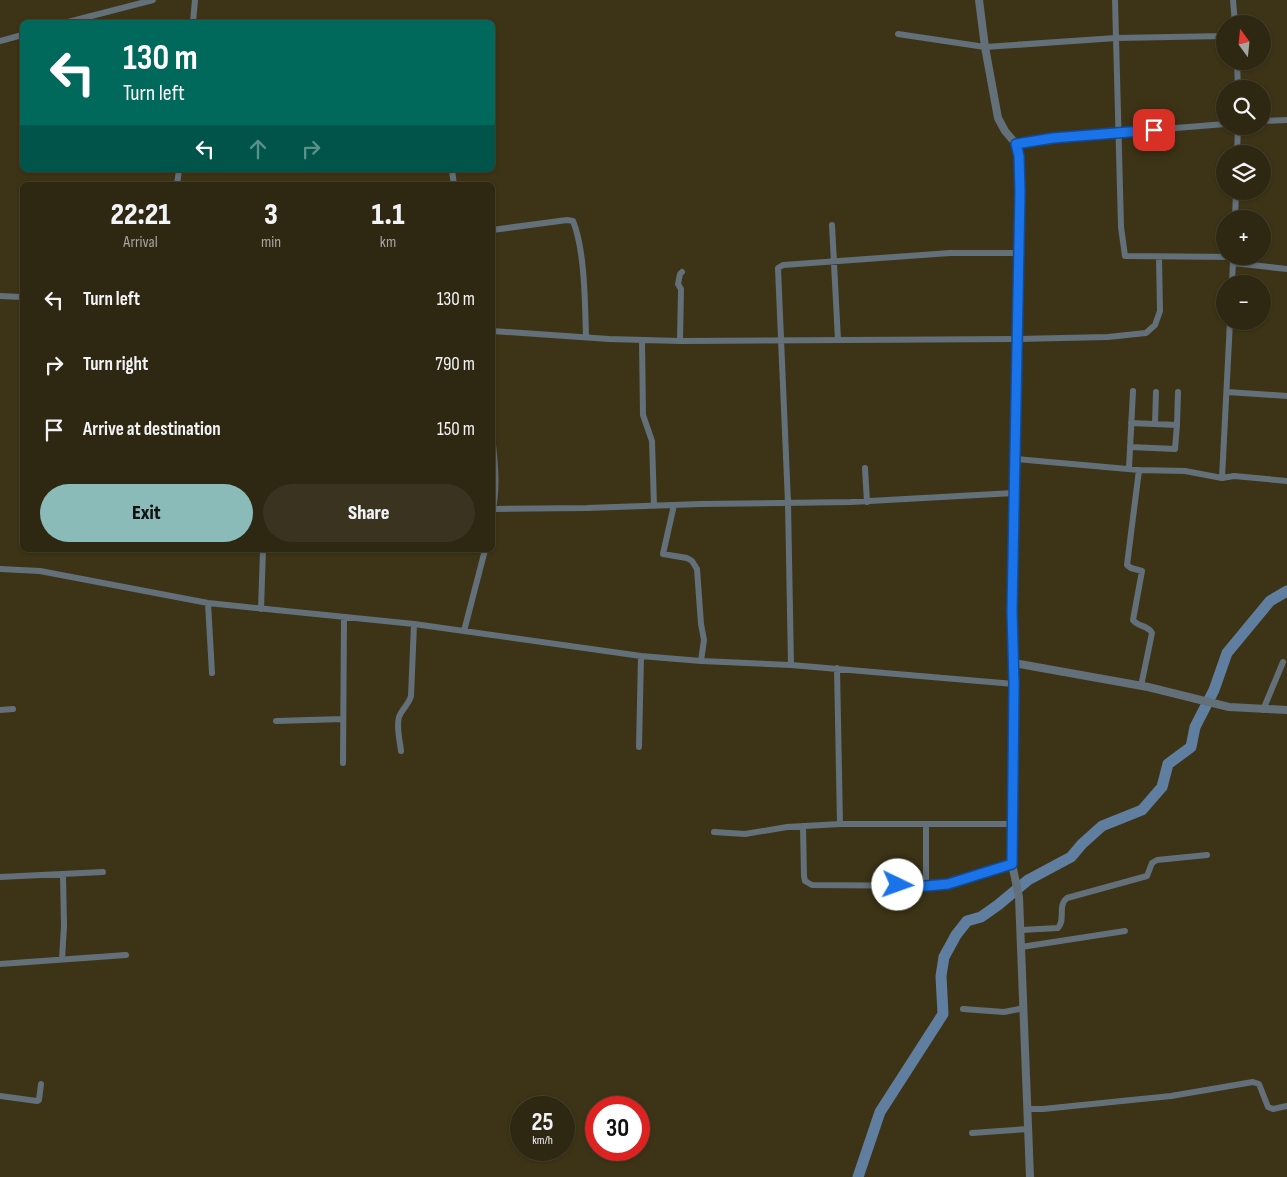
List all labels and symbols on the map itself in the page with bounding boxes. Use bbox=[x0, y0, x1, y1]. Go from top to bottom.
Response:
north arrow bbox=[1216, 15, 1271, 70]
pin bbox=[1133, 109, 1175, 151]
position arrow bbox=[871, 858, 923, 910]
speed limit sign: 30 bbox=[585, 1096, 650, 1161]

